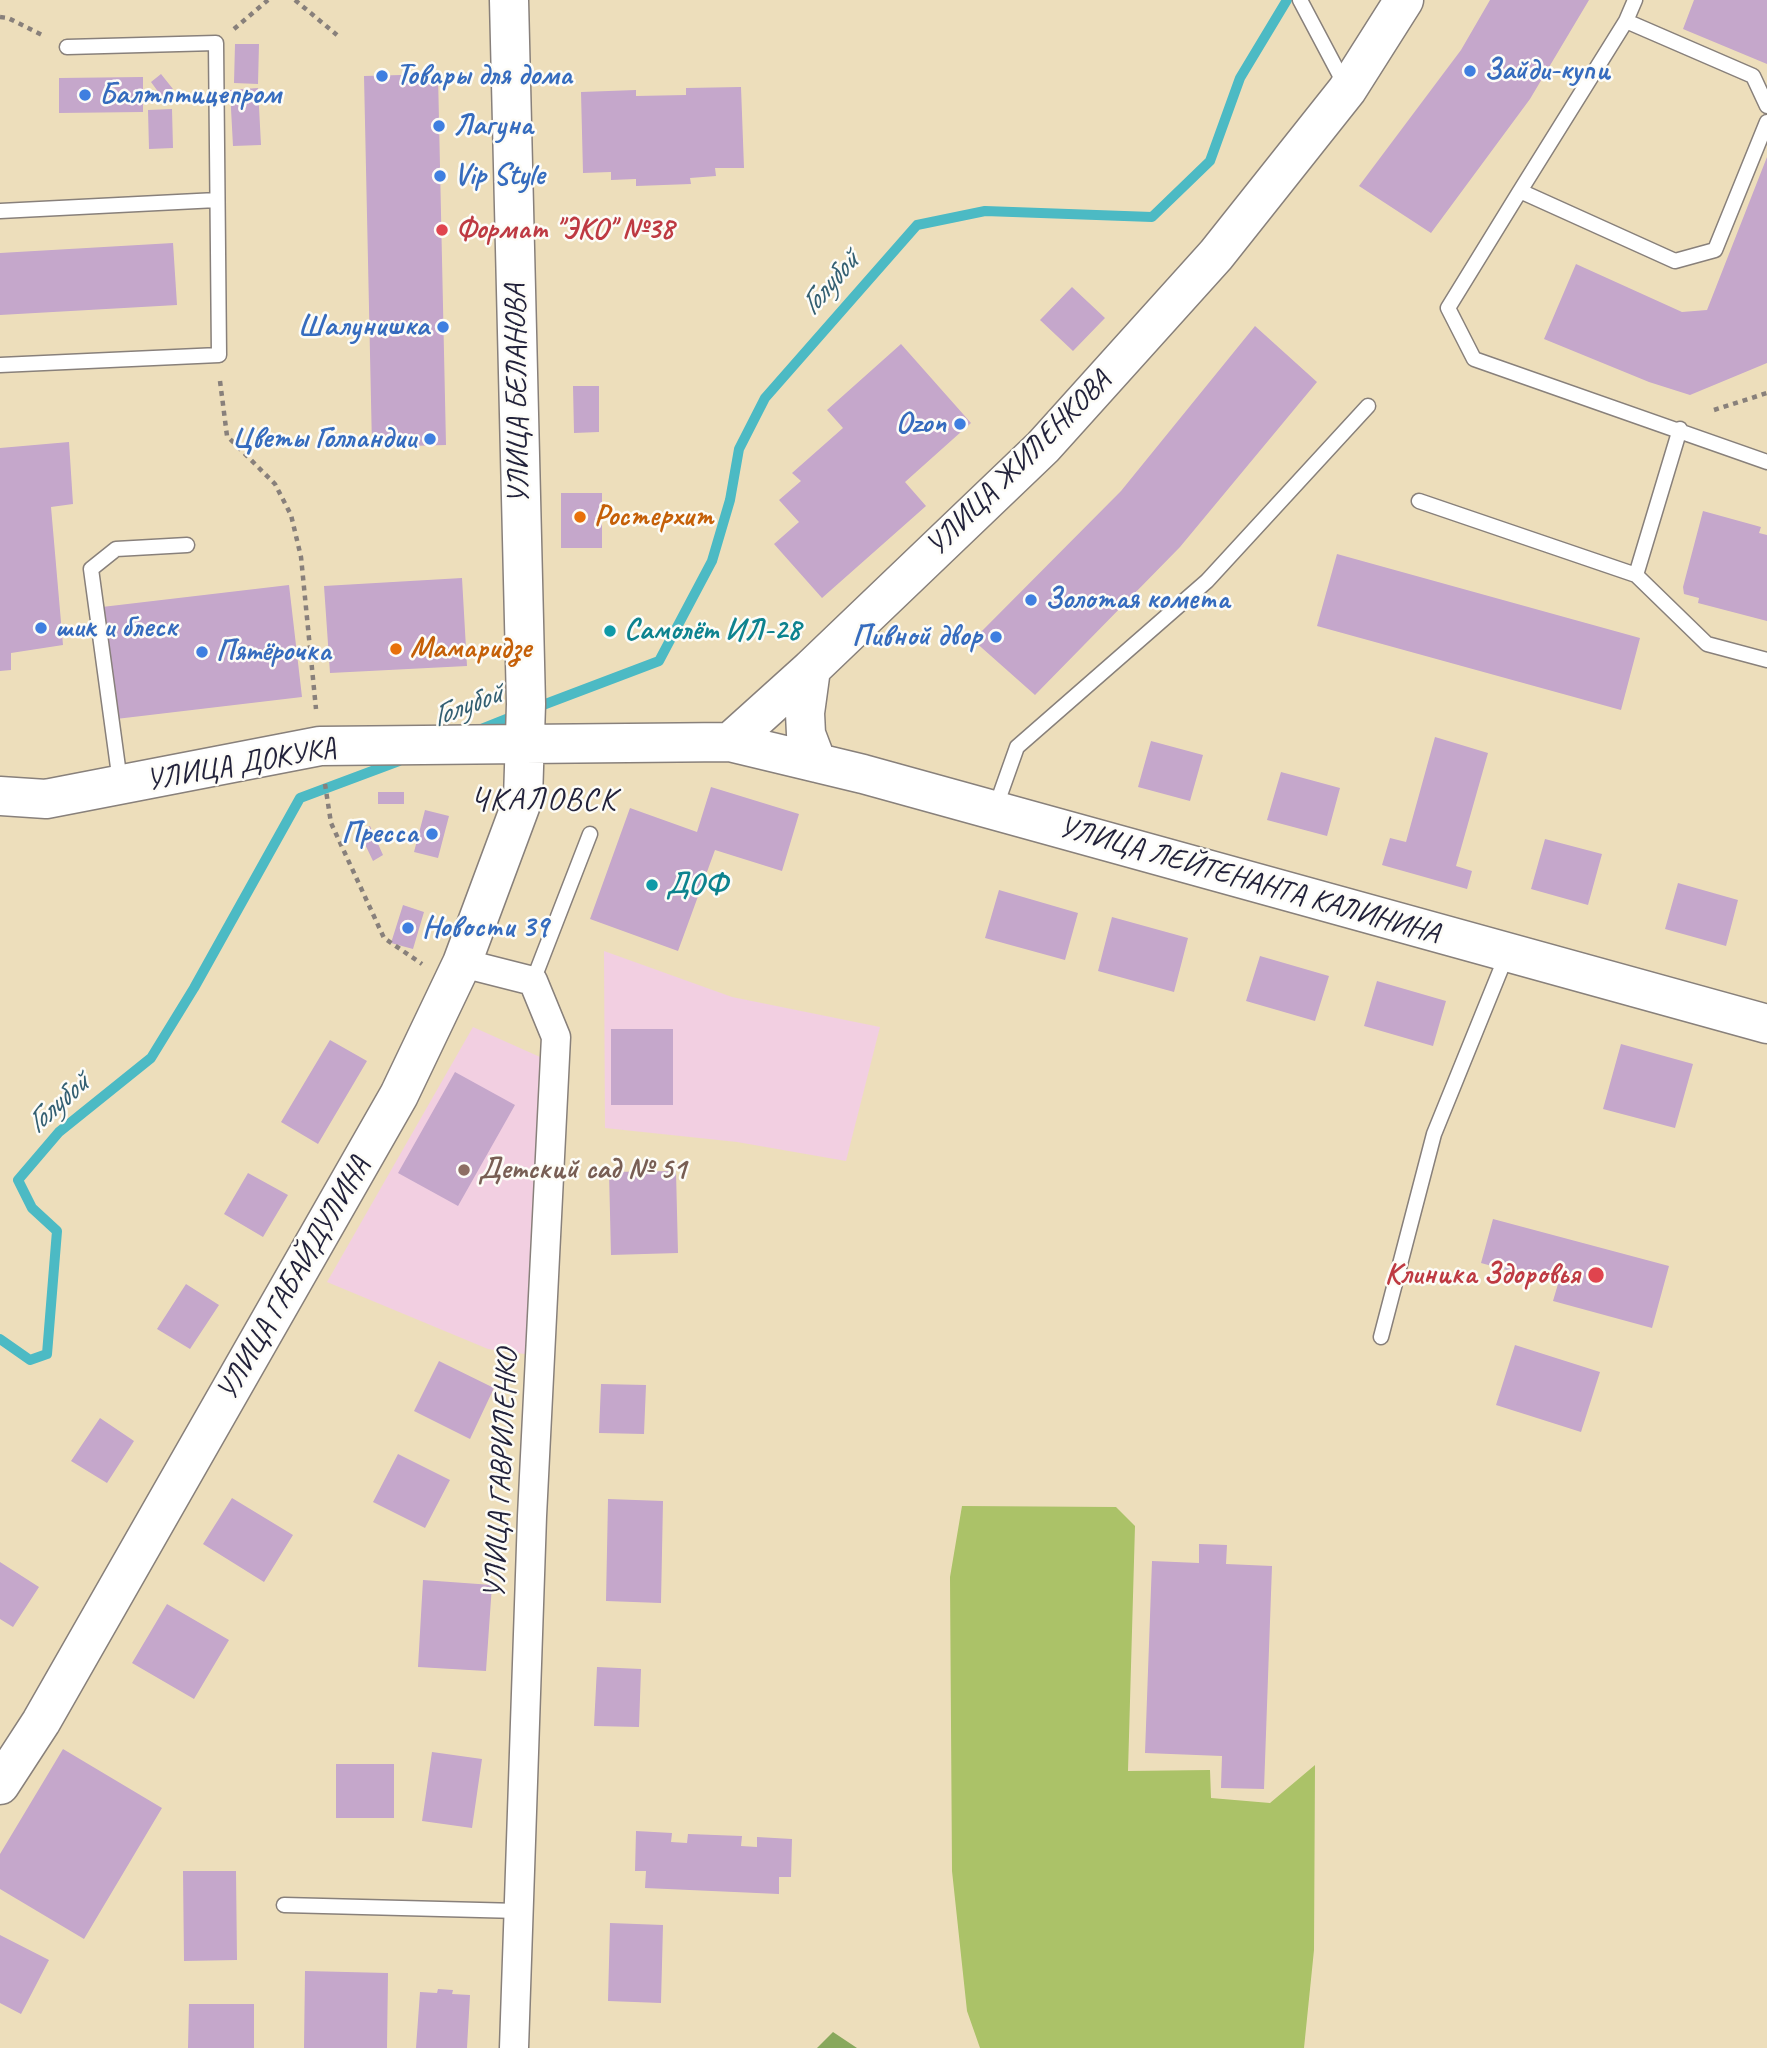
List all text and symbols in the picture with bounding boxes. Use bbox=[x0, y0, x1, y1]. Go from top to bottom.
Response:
place label: Зайди-купи bbox=[1484, 53, 1610, 89]
place label: Товары для дома bbox=[396, 58, 572, 94]
marker: Зайди-купи bbox=[1462, 63, 1478, 79]
marker: Товары для дома bbox=[374, 68, 390, 84]
place label: Балтптицепром bbox=[99, 77, 281, 113]
marker: Балтптицепром bbox=[77, 87, 93, 103]
place label: Лагуна bbox=[453, 108, 533, 144]
marker: Лагуна bbox=[431, 118, 447, 134]
place label: Vip Style bbox=[454, 158, 544, 194]
marker: Vip Style bbox=[432, 168, 448, 184]
place label: Формат "ЭКО" №38 bbox=[456, 212, 674, 248]
marker: Формат "ЭКО" №38 bbox=[434, 222, 450, 238]
water label: Голубой bbox=[792, 244, 868, 324]
street label: УЛИЦА БЕЛАНОВА bbox=[498, 284, 538, 504]
place label: Шалунишка bbox=[298, 309, 429, 345]
marker: Шалунишка bbox=[435, 319, 451, 335]
street label: УЛИЦА ЖИЛЕНКОВА bbox=[919, 364, 1119, 564]
place label: Ozon bbox=[896, 406, 946, 442]
marker: Ozon bbox=[952, 416, 968, 432]
place label: Цветы Голландии bbox=[232, 421, 416, 457]
marker: Цветы Голландии bbox=[422, 431, 438, 447]
place label: Ростерхит bbox=[594, 499, 713, 535]
marker: Ростерхит bbox=[572, 509, 588, 525]
place label: Золотая комета bbox=[1045, 582, 1229, 618]
marker: Золотая комета bbox=[1023, 592, 1039, 608]
place label: шик и блеск bbox=[55, 610, 177, 646]
place label: Самолёт ИЛ-28 bbox=[624, 613, 800, 649]
place label: Пивной двор bbox=[852, 619, 982, 655]
marker: шик и блеск bbox=[33, 620, 49, 636]
marker: Самолёт ИЛ-28 bbox=[602, 623, 618, 639]
marker: Пивной двор bbox=[988, 629, 1004, 645]
place label: Мамаридзе bbox=[410, 631, 531, 667]
place label: Пятёрочка bbox=[216, 634, 331, 670]
marker: Мамаридзе bbox=[388, 641, 404, 657]
marker: Пятёрочка bbox=[194, 644, 210, 660]
water label: Голубой bbox=[426, 675, 508, 737]
street label: УЛИЦА ДОКУКА bbox=[143, 731, 339, 799]
district label: ЧКАЛОВСК bbox=[471, 782, 617, 820]
street label: УЛИЦА ЛЕЙТЕНАНТА КАЛИНИНА bbox=[1055, 809, 1443, 953]
place label: Пресса bbox=[342, 816, 418, 852]
marker: Пресса bbox=[424, 826, 440, 842]
place label: ДОФ bbox=[666, 867, 728, 903]
marker: ДОФ bbox=[644, 877, 660, 893]
place label: Новости 39 bbox=[422, 910, 548, 946]
marker: Новости 39 bbox=[400, 920, 416, 936]
water label: Голубой bbox=[18, 1066, 98, 1142]
street label: УЛИЦА ГАБАЙДУЛИНА bbox=[210, 1151, 378, 1407]
place label: Детский сад № 51 bbox=[478, 1152, 686, 1188]
marker: Детский сад № 51 bbox=[456, 1162, 472, 1178]
place label: Клиника Здоровья bbox=[1385, 1257, 1580, 1293]
marker: Клиника Здоровья bbox=[1586, 1265, 1606, 1285]
street label: УЛИЦА ГАВРИЛЕНКО bbox=[477, 1348, 527, 1600]

